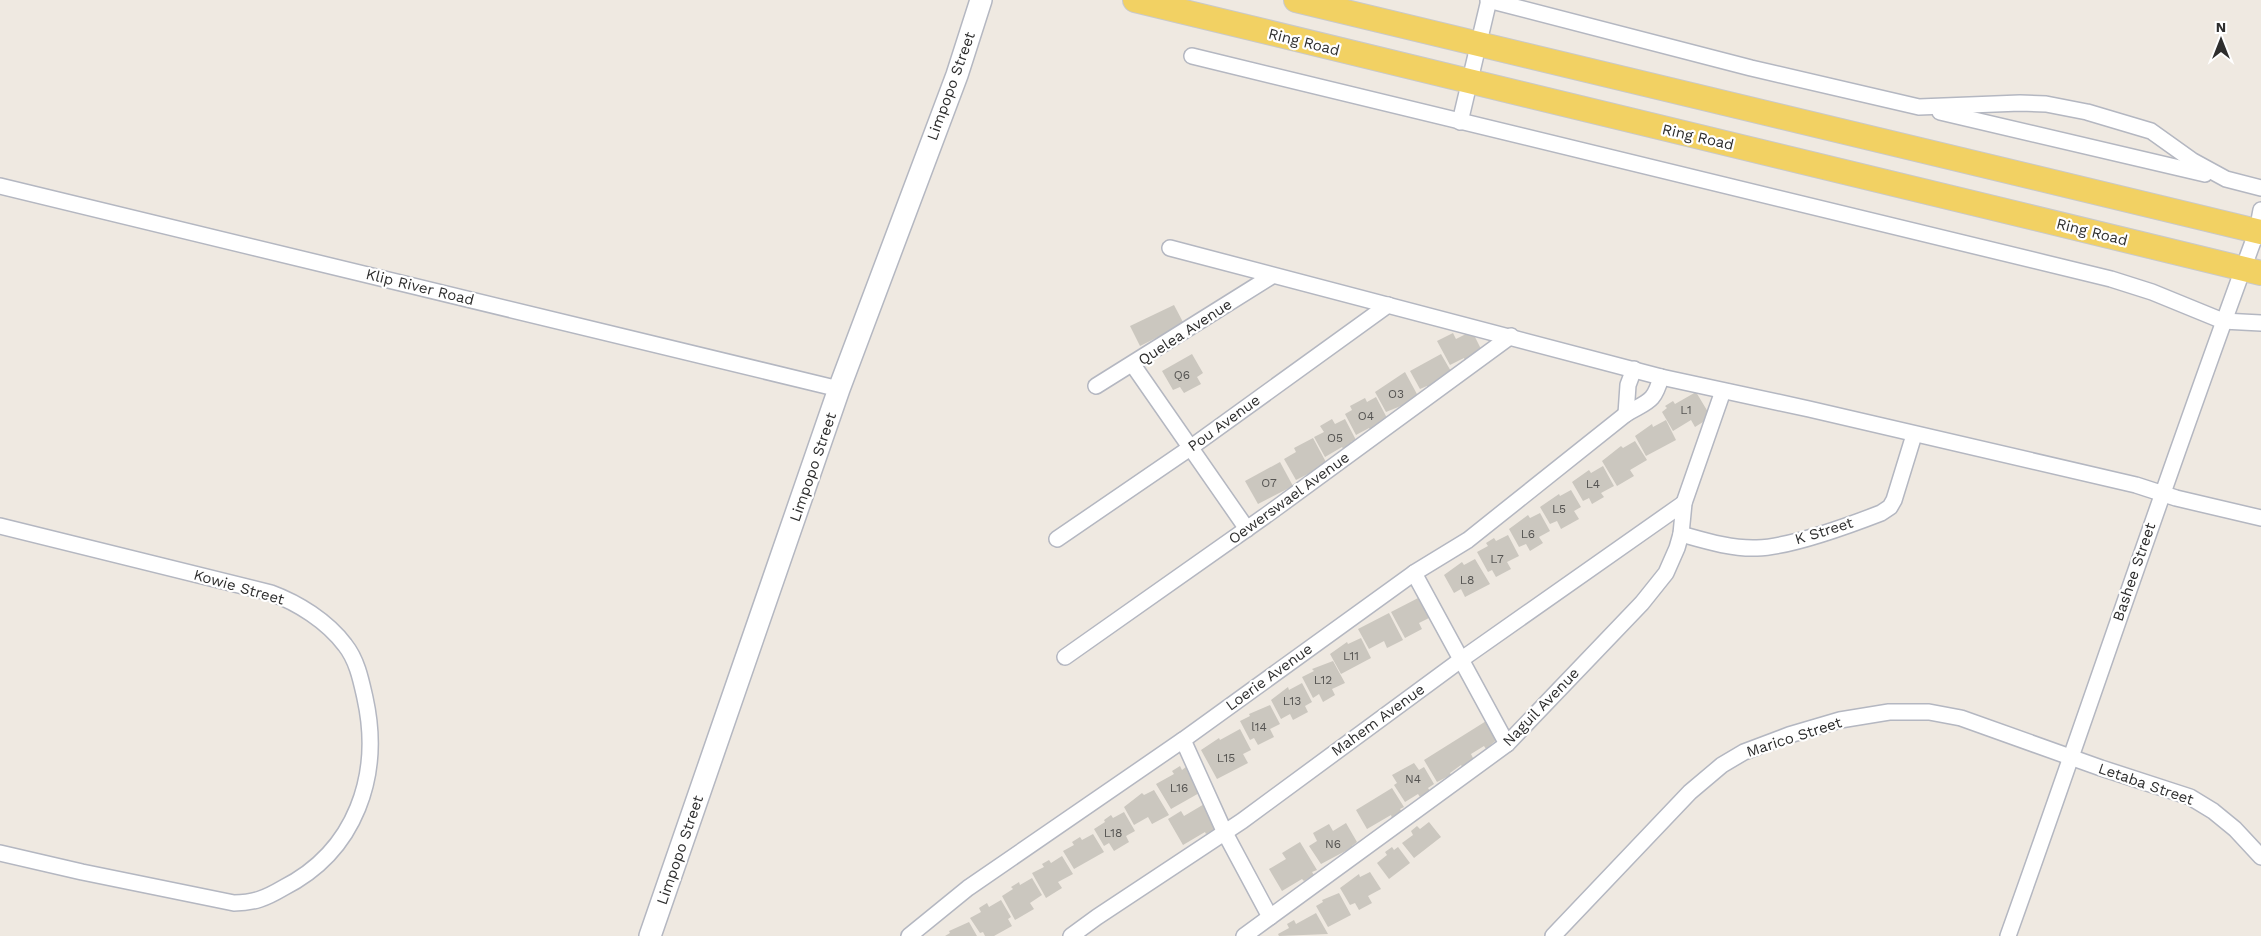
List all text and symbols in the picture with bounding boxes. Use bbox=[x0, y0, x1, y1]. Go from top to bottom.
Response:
north arrow bbox=[2196, 15, 2246, 65]
text: N bbox=[2216, 19, 2226, 35]
street label: Ring Road bbox=[1266, 24, 1342, 60]
street label: Limpopo Street bbox=[923, 29, 979, 143]
street label: Ring Road bbox=[1660, 120, 1736, 154]
street label: Ring Road bbox=[2054, 214, 2130, 250]
street label: Klip River Road bbox=[364, 265, 476, 309]
street label: Quelea Avenue bbox=[1135, 295, 1235, 369]
house number: Q6 bbox=[1174, 368, 1190, 382]
house number: O3 bbox=[1388, 387, 1404, 401]
street label: Pou Avenue bbox=[1184, 391, 1264, 455]
house number: L1 bbox=[1680, 403, 1692, 417]
street label: Limpopo Street bbox=[786, 409, 840, 524]
house number: O4 bbox=[1358, 409, 1374, 423]
house number: O5 bbox=[1327, 431, 1343, 445]
street label: Oewerswael Avenue bbox=[1225, 448, 1353, 548]
house number: O7 bbox=[1261, 476, 1277, 490]
house number: L4 bbox=[1586, 477, 1600, 491]
house number: L5 bbox=[1552, 502, 1566, 516]
street label: K Street bbox=[1793, 513, 1856, 548]
street label: Bashee Street bbox=[2109, 520, 2160, 624]
house number: L6 bbox=[1521, 527, 1535, 541]
house number: L7 bbox=[1490, 552, 1504, 566]
street label: Kowie Street bbox=[192, 565, 287, 609]
house number: L8 bbox=[1460, 573, 1474, 587]
street label: Loerie Avenue bbox=[1222, 640, 1316, 714]
house number: L11 bbox=[1343, 649, 1359, 663]
street label: Naguil Avenue bbox=[1499, 664, 1583, 750]
house number: L12 bbox=[1314, 673, 1332, 687]
street label: Mahem Avenue bbox=[1328, 680, 1428, 760]
house number: L13 bbox=[1283, 694, 1301, 708]
street label: Marico Street bbox=[1744, 713, 1845, 761]
house number: l14 bbox=[1251, 720, 1267, 734]
house number: L15 bbox=[1217, 751, 1235, 765]
street label: Letaba Street bbox=[2096, 759, 2197, 809]
house number: N4 bbox=[1405, 772, 1421, 786]
house number: L16 bbox=[1170, 781, 1188, 795]
street label: Limpopo Street bbox=[653, 792, 707, 907]
house number: L18 bbox=[1104, 826, 1122, 840]
house number: N6 bbox=[1325, 837, 1341, 851]

